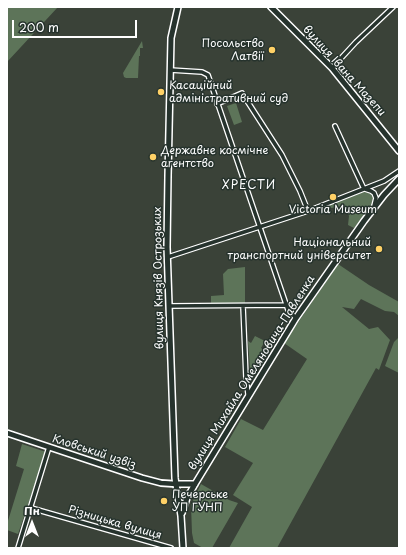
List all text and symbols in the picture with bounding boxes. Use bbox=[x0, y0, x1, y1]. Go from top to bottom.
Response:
scale bar bbox=[14, 12, 139, 38]
text: 200 m bbox=[19, 18, 59, 36]
street label: вулиця Івана Мазепи bbox=[300, 23, 388, 119]
place label: Посольство Латвії bbox=[202, 37, 264, 63]
marker: Посольство Латвії bbox=[267, 45, 277, 55]
place label: Касаційний адміністративний суд bbox=[169, 79, 288, 105]
marker: Касаційний адміністративний суд bbox=[156, 87, 166, 97]
place label: Державне космічне агентство bbox=[161, 144, 268, 170]
marker: Державне космічне агентство bbox=[148, 152, 158, 162]
district label: ХРЕСТИ bbox=[222, 179, 276, 193]
marker: Victoria Museum bbox=[328, 192, 338, 202]
place label: Victoria Museum bbox=[289, 203, 377, 217]
street label: вулиця Князів Острозьких bbox=[151, 207, 167, 349]
place label: Національний транспортний університет bbox=[227, 236, 371, 262]
marker: Національний транспортний університет bbox=[374, 244, 384, 254]
street label: вулиця Михайла Омеляновича-Павленка bbox=[186, 273, 318, 473]
street label: Кловський узвіз bbox=[50, 432, 138, 472]
place label: Печерське УП ГУНП bbox=[172, 488, 228, 514]
marker: Печерське УП ГУНП bbox=[159, 496, 169, 506]
text: Пн bbox=[24, 502, 40, 519]
north arrow bbox=[12, 503, 52, 543]
street label: Різницька вулиця bbox=[67, 503, 163, 543]

